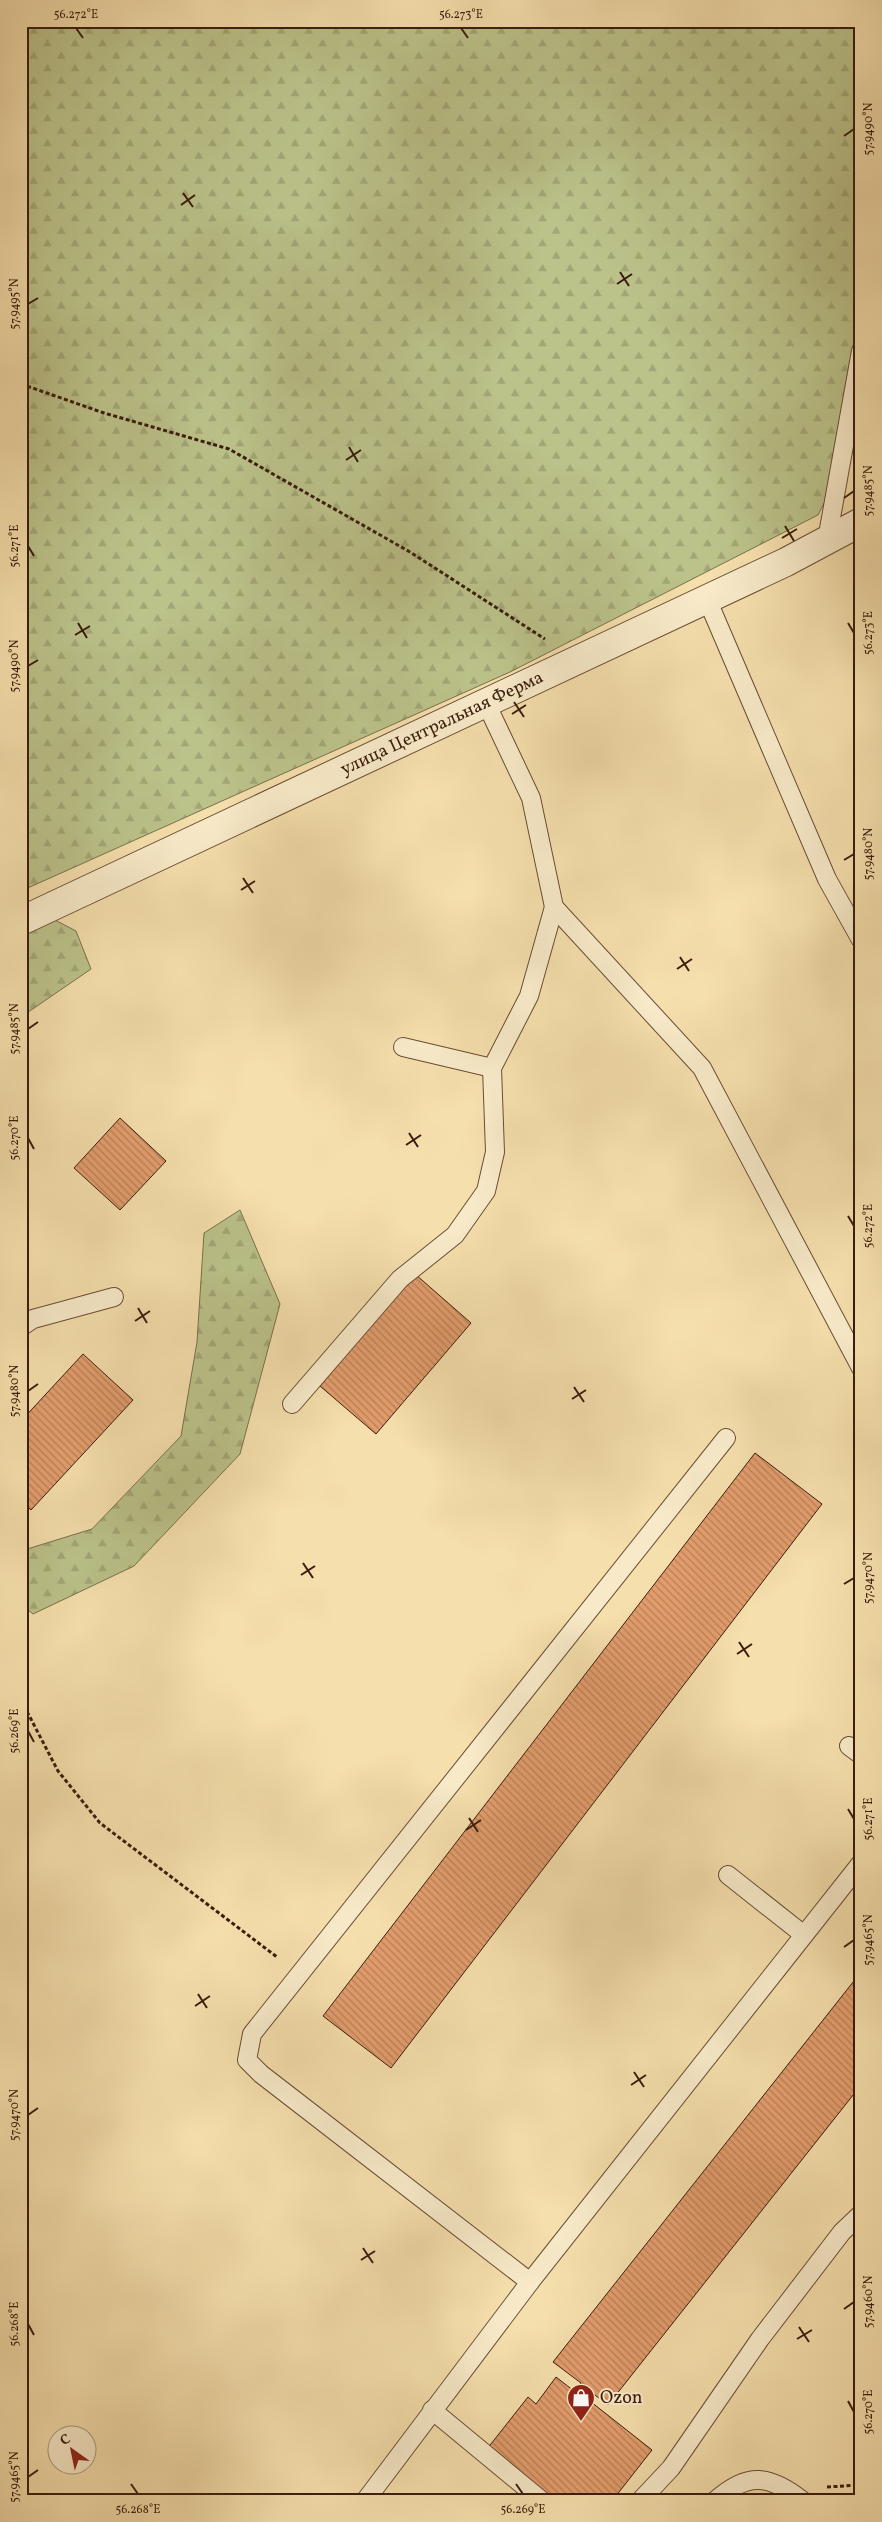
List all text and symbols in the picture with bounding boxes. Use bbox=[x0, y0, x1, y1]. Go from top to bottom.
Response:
text: 56.272°E bbox=[54, 7, 98, 23]
text: 56.273°E bbox=[439, 7, 483, 23]
text: 57.9490°N bbox=[861, 103, 877, 155]
text: 57.9495°N bbox=[7, 278, 23, 330]
text: 57.9485°N bbox=[861, 465, 877, 517]
text: 56.271°E bbox=[7, 525, 23, 568]
text: 56.273°E bbox=[861, 611, 877, 655]
text: 57.9490°N bbox=[7, 640, 23, 692]
street label: улица Центральная Ферма bbox=[336, 665, 548, 782]
text: 57.9480°N bbox=[861, 828, 877, 880]
text: 57.9485°N bbox=[7, 1003, 23, 1055]
text: 56.270°E bbox=[7, 1116, 23, 1160]
text: 56.272°E bbox=[861, 1204, 877, 1248]
text: 57.9480°N bbox=[7, 1365, 23, 1417]
text: 57.9470°N bbox=[861, 1552, 877, 1604]
text: 56.269°E bbox=[7, 1709, 23, 1753]
text: 56.271°E bbox=[861, 1798, 877, 1841]
text: 57.9465°N bbox=[861, 1914, 877, 1966]
text: 57.9470°N bbox=[7, 2089, 23, 2141]
text: 57.9460°N bbox=[861, 2276, 877, 2328]
text: 56.268°E bbox=[7, 2302, 23, 2347]
shop icon: Ozon bbox=[566, 2383, 596, 2422]
place label: Ozon bbox=[600, 2386, 643, 2411]
text: 56.270°E bbox=[861, 2390, 877, 2434]
north arrow bbox=[48, 2424, 98, 2474]
text: С bbox=[57, 2430, 75, 2451]
text: 57.9465°N bbox=[7, 2451, 23, 2503]
text: 56.268°E bbox=[116, 2502, 161, 2518]
text: 56.269°E bbox=[501, 2502, 545, 2518]

